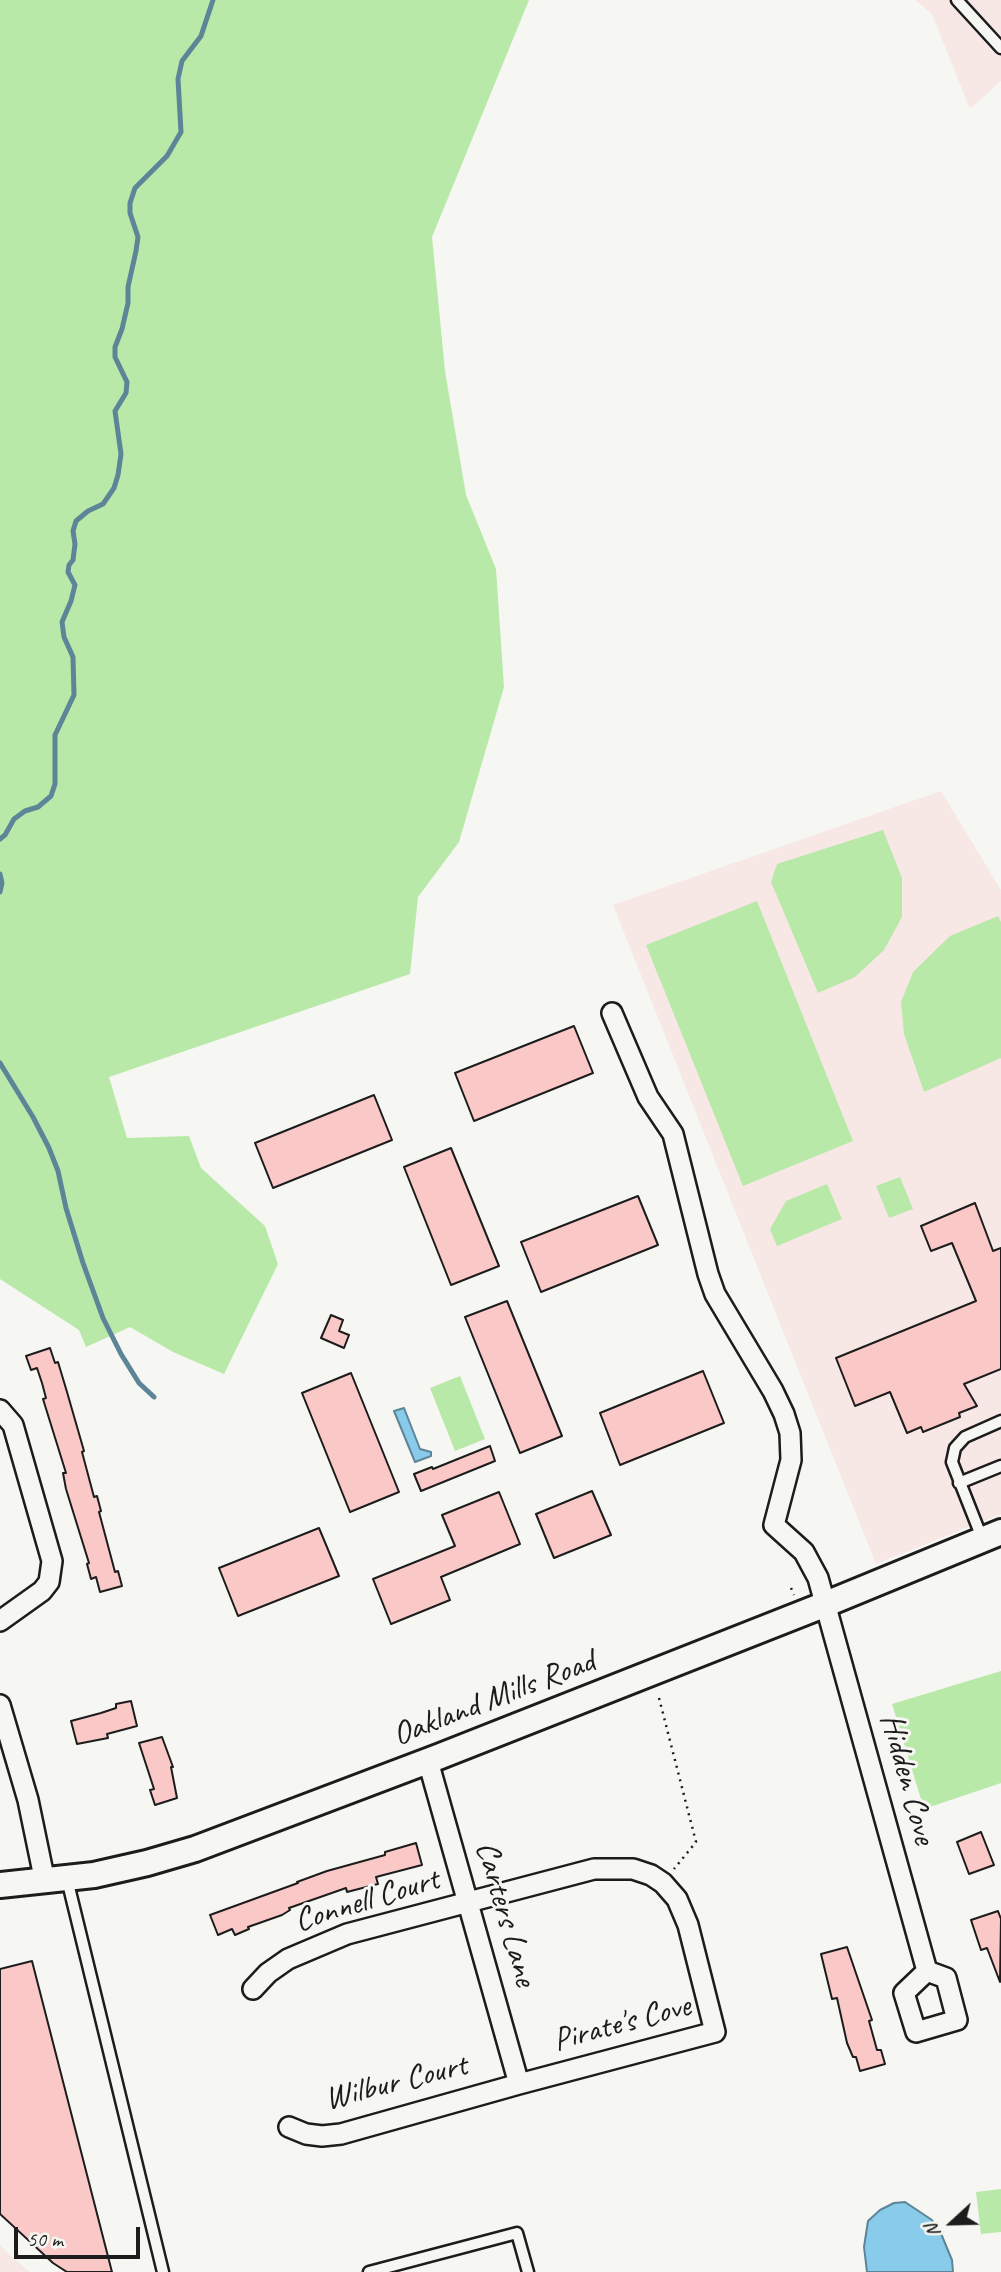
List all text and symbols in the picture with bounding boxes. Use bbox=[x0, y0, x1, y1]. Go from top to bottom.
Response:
street label: Oakland Mills Road bbox=[387, 1642, 601, 1756]
street label: Hidden Cove bbox=[871, 1709, 943, 1849]
street label: Carters Lane bbox=[465, 1837, 545, 1991]
street label: Connell Court bbox=[290, 1860, 444, 1942]
street label: Pirate's Cove bbox=[549, 1987, 695, 2061]
street label: Wilbur Court bbox=[321, 2046, 471, 2120]
north arrow bbox=[917, 2188, 987, 2258]
scale bar bbox=[18, 2212, 144, 2256]
text: N bbox=[919, 2221, 946, 2241]
text: 50 m bbox=[27, 2226, 63, 2252]

